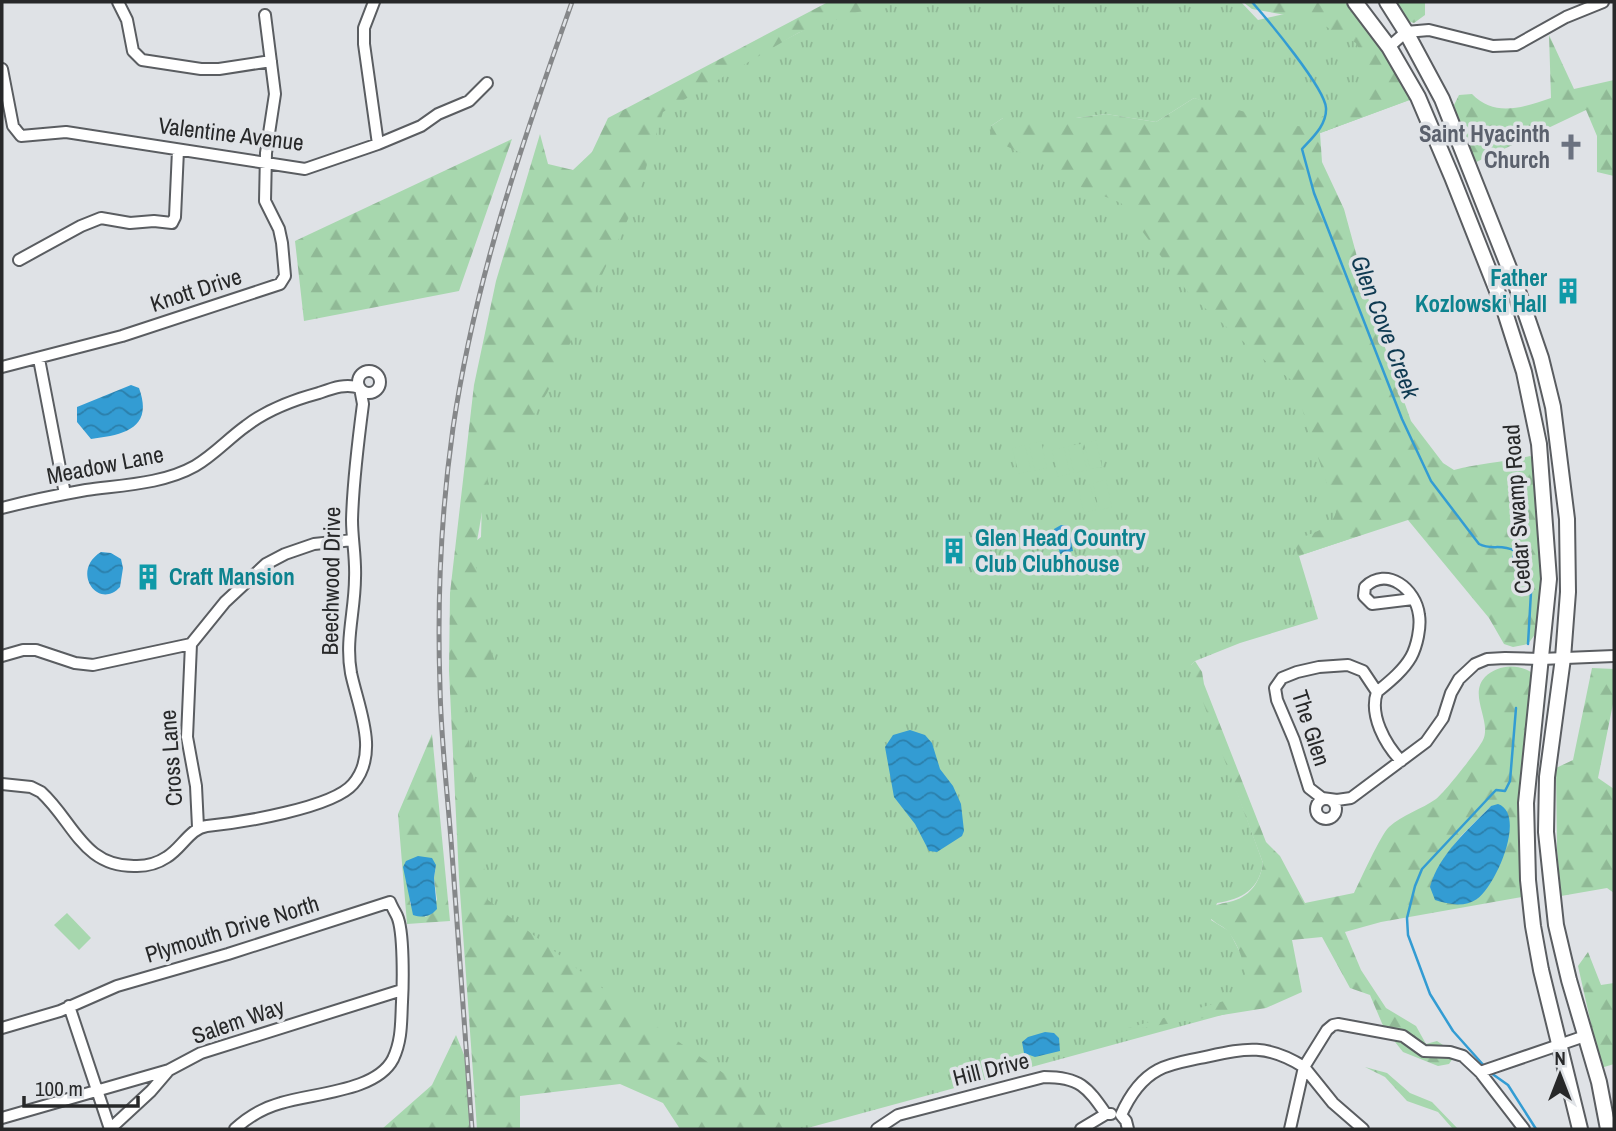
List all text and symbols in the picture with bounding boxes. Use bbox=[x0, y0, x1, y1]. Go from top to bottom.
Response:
street label: Valentine Avenue bbox=[157, 109, 305, 158]
place label: Saint Hyacinth Church bbox=[1419, 118, 1550, 175]
church icon: Saint Hyacinth Church bbox=[1556, 132, 1586, 162]
water label: Glen Cove Creek bbox=[1344, 250, 1428, 404]
street label: Knott Drive bbox=[146, 260, 246, 319]
place label: Father Kozlowski Hall bbox=[1415, 262, 1548, 319]
building icon: Father Kozlowski Hall bbox=[1553, 276, 1583, 306]
street label: Cedar Swamp Road bbox=[1495, 423, 1538, 595]
street label: Meadow Lane bbox=[44, 438, 166, 491]
street label: Beechwood Drive bbox=[314, 506, 347, 656]
place label: Glen Head Country Club Clubhouse bbox=[975, 522, 1146, 579]
building icon: Glen Head Country Club Clubhouse bbox=[939, 536, 969, 566]
place label: Craft Mansion bbox=[169, 561, 295, 592]
building icon: Craft Mansion bbox=[133, 562, 163, 592]
street label: The Glen bbox=[1285, 686, 1338, 770]
street label: Cross Lane bbox=[152, 709, 189, 807]
street label: Plymouth Drive North bbox=[141, 887, 323, 970]
street label: Salem Way bbox=[188, 990, 289, 1051]
north arrow bbox=[1525, 1040, 1595, 1110]
street label: Hill Drive bbox=[950, 1044, 1032, 1093]
text: N bbox=[1554, 1045, 1566, 1071]
scale bar bbox=[24, 1064, 138, 1108]
text: 100 m bbox=[35, 1074, 83, 1103]

